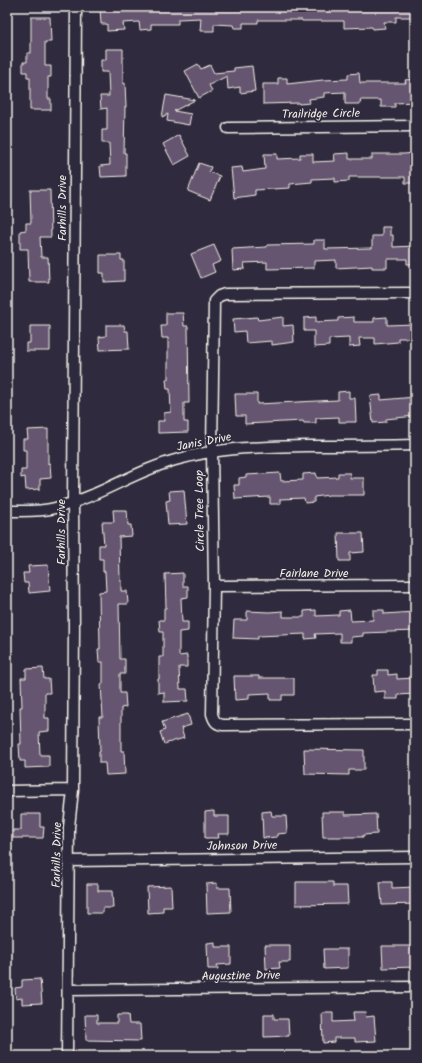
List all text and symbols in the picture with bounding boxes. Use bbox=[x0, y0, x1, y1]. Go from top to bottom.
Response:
street label: Trailridge Circle bbox=[282, 104, 361, 124]
street label: Farhills Drive bbox=[53, 174, 72, 241]
street label: Janis Drive bbox=[175, 427, 234, 457]
street label: Circle Tree Loop bbox=[190, 470, 210, 552]
street label: Farhills Drive bbox=[52, 498, 71, 565]
street label: Fairlane Drive bbox=[280, 564, 349, 583]
street label: Farhills Drive bbox=[47, 821, 67, 888]
street label: Johnson Drive bbox=[207, 836, 278, 856]
street label: Augustine Drive bbox=[201, 966, 281, 986]

